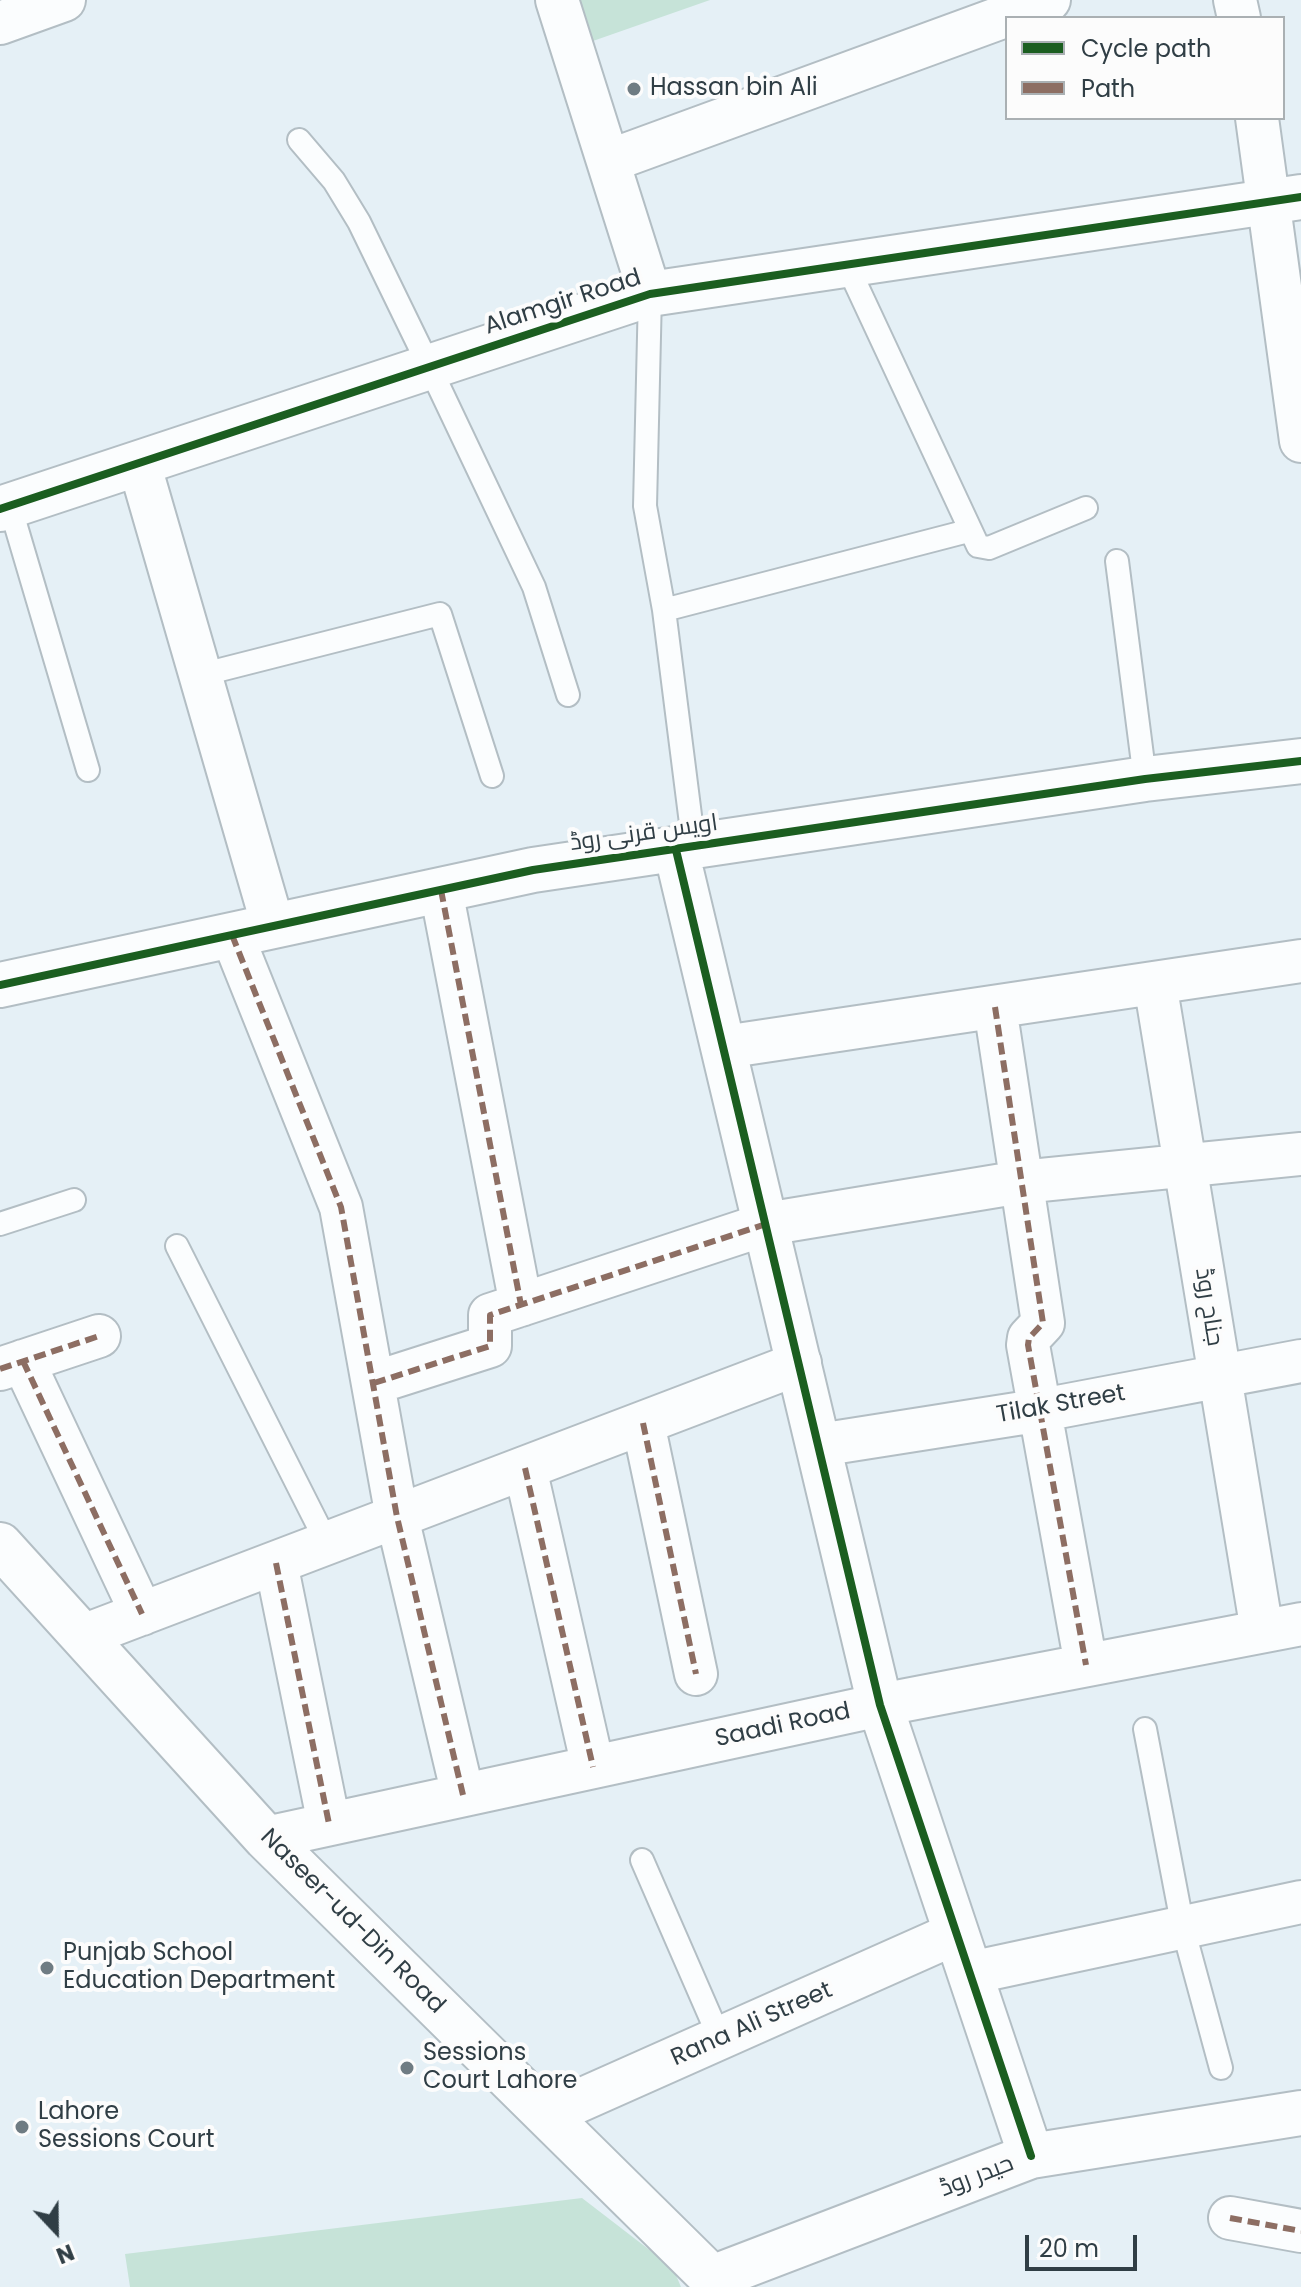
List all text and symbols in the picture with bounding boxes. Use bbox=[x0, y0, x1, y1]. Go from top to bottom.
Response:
legend bbox=[1005, 16, 1285, 120]
text: Cycle path bbox=[1081, 32, 1211, 65]
text: Path bbox=[1081, 72, 1135, 105]
place label: Hassan bin Ali bbox=[650, 75, 818, 103]
marker: Hassan bin Ali bbox=[625, 80, 643, 98]
street label: Alamgir Road bbox=[481, 264, 645, 342]
street label: اویس قرنی روڈ bbox=[568, 809, 720, 859]
street label: جناح روڈ bbox=[1188, 1266, 1228, 1348]
street label: Tilak Street bbox=[994, 1380, 1128, 1430]
street label: Saadi Road bbox=[713, 1698, 853, 1754]
street label: Naseer-ud-Din Road bbox=[254, 1824, 450, 2020]
place label: Punjab School Education Department bbox=[63, 1940, 335, 1996]
marker: Punjab School Education Department bbox=[38, 1959, 56, 1977]
street label: Rana Ali Street bbox=[667, 1977, 837, 2073]
place label: Sessions Court Lahore bbox=[423, 2040, 577, 2096]
marker: Sessions Court Lahore bbox=[398, 2059, 416, 2077]
place label: Lahore Sessions Court bbox=[38, 2099, 215, 2155]
marker: Lahore Sessions Court bbox=[13, 2118, 31, 2136]
street label: حیدر روڈ bbox=[936, 2150, 1018, 2204]
north arrow bbox=[16, 2191, 96, 2271]
scale bar bbox=[1029, 2219, 1141, 2269]
text: 20 m bbox=[1039, 2232, 1099, 2265]
text: N bbox=[52, 2236, 79, 2271]

